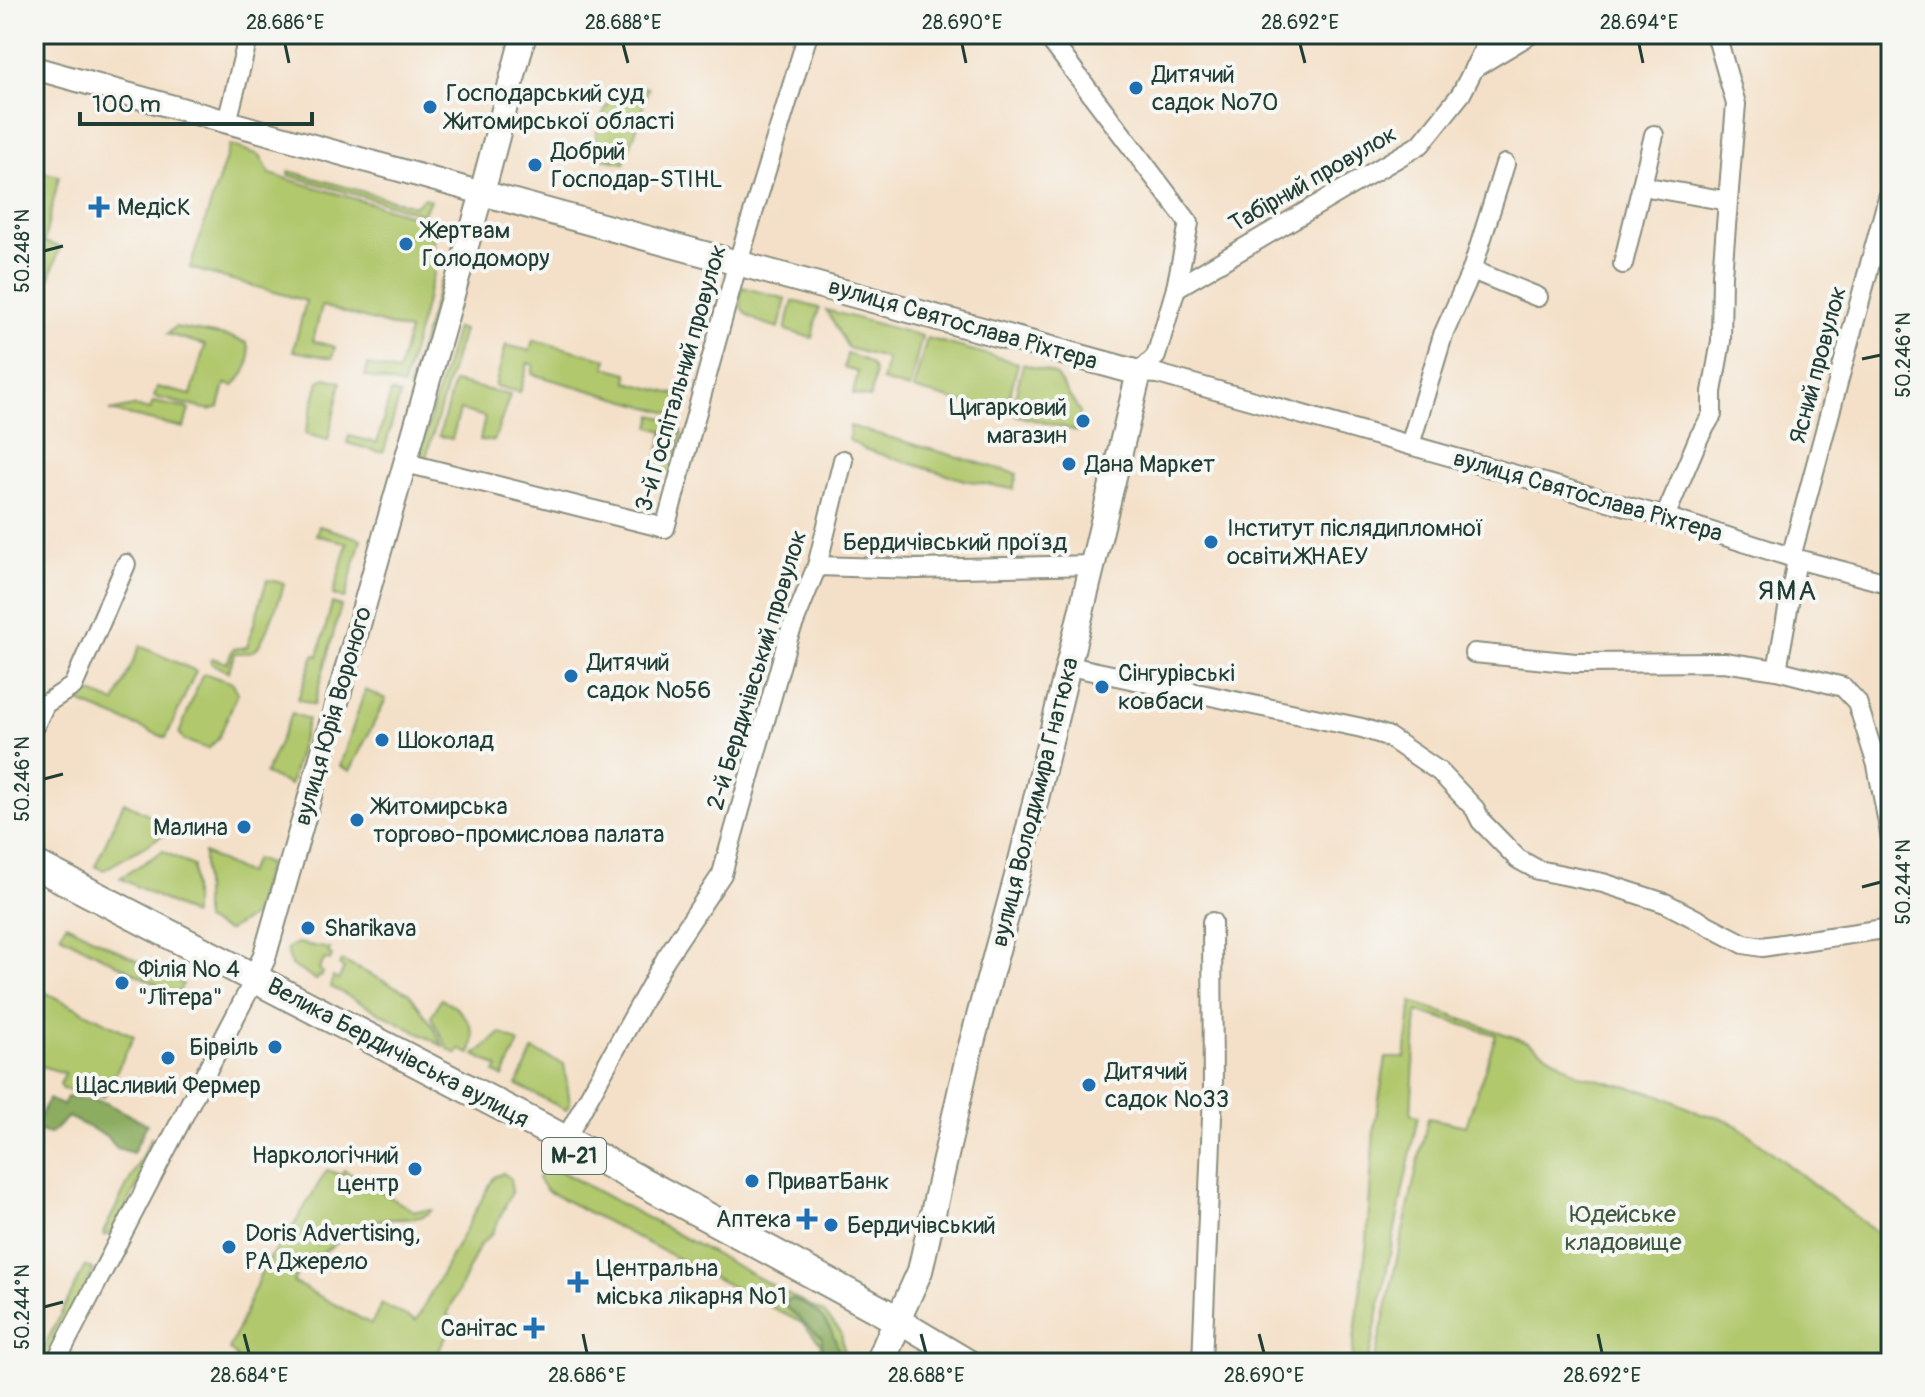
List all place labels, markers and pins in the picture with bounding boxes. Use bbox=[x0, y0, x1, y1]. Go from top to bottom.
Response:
place label: Дитячий садок №70 bbox=[1151, 60, 1278, 117]
place label: Господарський суд Житомирської області bbox=[442, 79, 674, 136]
marker: Дитячий садок №70 bbox=[1127, 79, 1145, 97]
marker: Господарський суд Житомирської області bbox=[421, 98, 439, 116]
place label: Добрий Господар-STIHL bbox=[550, 137, 723, 194]
marker: Добрий Господар-STIHL bbox=[526, 156, 544, 174]
place label: МедісК bbox=[117, 193, 191, 222]
marker: МедісК bbox=[88, 196, 110, 218]
place label: Жертвам Голодомору bbox=[418, 216, 549, 273]
marker: Жертвам Голодомору bbox=[397, 235, 415, 253]
place label: Цигарковий магазин bbox=[949, 393, 1067, 450]
marker: Цигарковий магазин bbox=[1074, 412, 1092, 430]
place label: Дана Маркет bbox=[1084, 450, 1215, 479]
marker: Дана Маркет bbox=[1060, 455, 1078, 473]
place label: Інститут післядипломної освіти ЖНАЕУ bbox=[1227, 514, 1484, 571]
marker: Інститут післядипломної освіти ЖНАЕУ bbox=[1202, 533, 1220, 551]
place label: Дитячий садок №56 bbox=[586, 648, 711, 705]
place label: Сінгурівські ковбаси bbox=[1118, 659, 1235, 716]
marker: Дитячий садок №56 bbox=[562, 667, 580, 685]
marker: Сінгурівські ковбаси bbox=[1093, 678, 1111, 696]
place label: Шоколад bbox=[398, 726, 495, 755]
marker: Шоколад bbox=[373, 731, 391, 749]
place label: Житомирська торгово-промислова палата bbox=[369, 792, 664, 849]
marker: Житомирська торгово-промислова палата bbox=[348, 811, 366, 829]
place label: Малина bbox=[153, 813, 228, 842]
marker: Малина bbox=[235, 818, 253, 836]
place label: Sharikava bbox=[324, 914, 416, 943]
marker: Sharikava bbox=[299, 919, 317, 937]
place label: Філія № 4 "Літера" bbox=[138, 955, 240, 1012]
marker: Філія № 4 "Літера" bbox=[113, 974, 131, 992]
place label: Бірвіль bbox=[189, 1033, 259, 1062]
marker: Бірвіль bbox=[266, 1038, 284, 1056]
marker: Щасливий Фермер bbox=[159, 1049, 177, 1067]
place label: Дитячий садок №33 bbox=[1104, 1057, 1229, 1114]
place label: Щасливий Фермер bbox=[75, 1071, 261, 1100]
marker: Дитячий садок №33 bbox=[1080, 1076, 1098, 1094]
place label: Наркологічний центр bbox=[252, 1141, 399, 1198]
marker: Наркологічний центр bbox=[406, 1160, 424, 1178]
place label: ПриватБанк bbox=[768, 1167, 889, 1196]
marker: ПриватБанк bbox=[743, 1172, 761, 1190]
place label: Аптека bbox=[716, 1205, 791, 1234]
marker: Аптека bbox=[798, 1210, 816, 1228]
place label: Бердичівський bbox=[847, 1211, 996, 1240]
marker: Бердичівський bbox=[822, 1216, 840, 1234]
place label: Doris Advertising, РА Джерело bbox=[245, 1219, 421, 1276]
marker: Doris Advertising, РА Джерело bbox=[220, 1238, 238, 1256]
place label: Центральна міська лікарня №1 bbox=[596, 1254, 787, 1311]
marker: Центральна міська лікарня №1 bbox=[567, 1271, 589, 1293]
place label: Санітас bbox=[440, 1314, 518, 1343]
marker: Санітас bbox=[525, 1319, 543, 1337]

